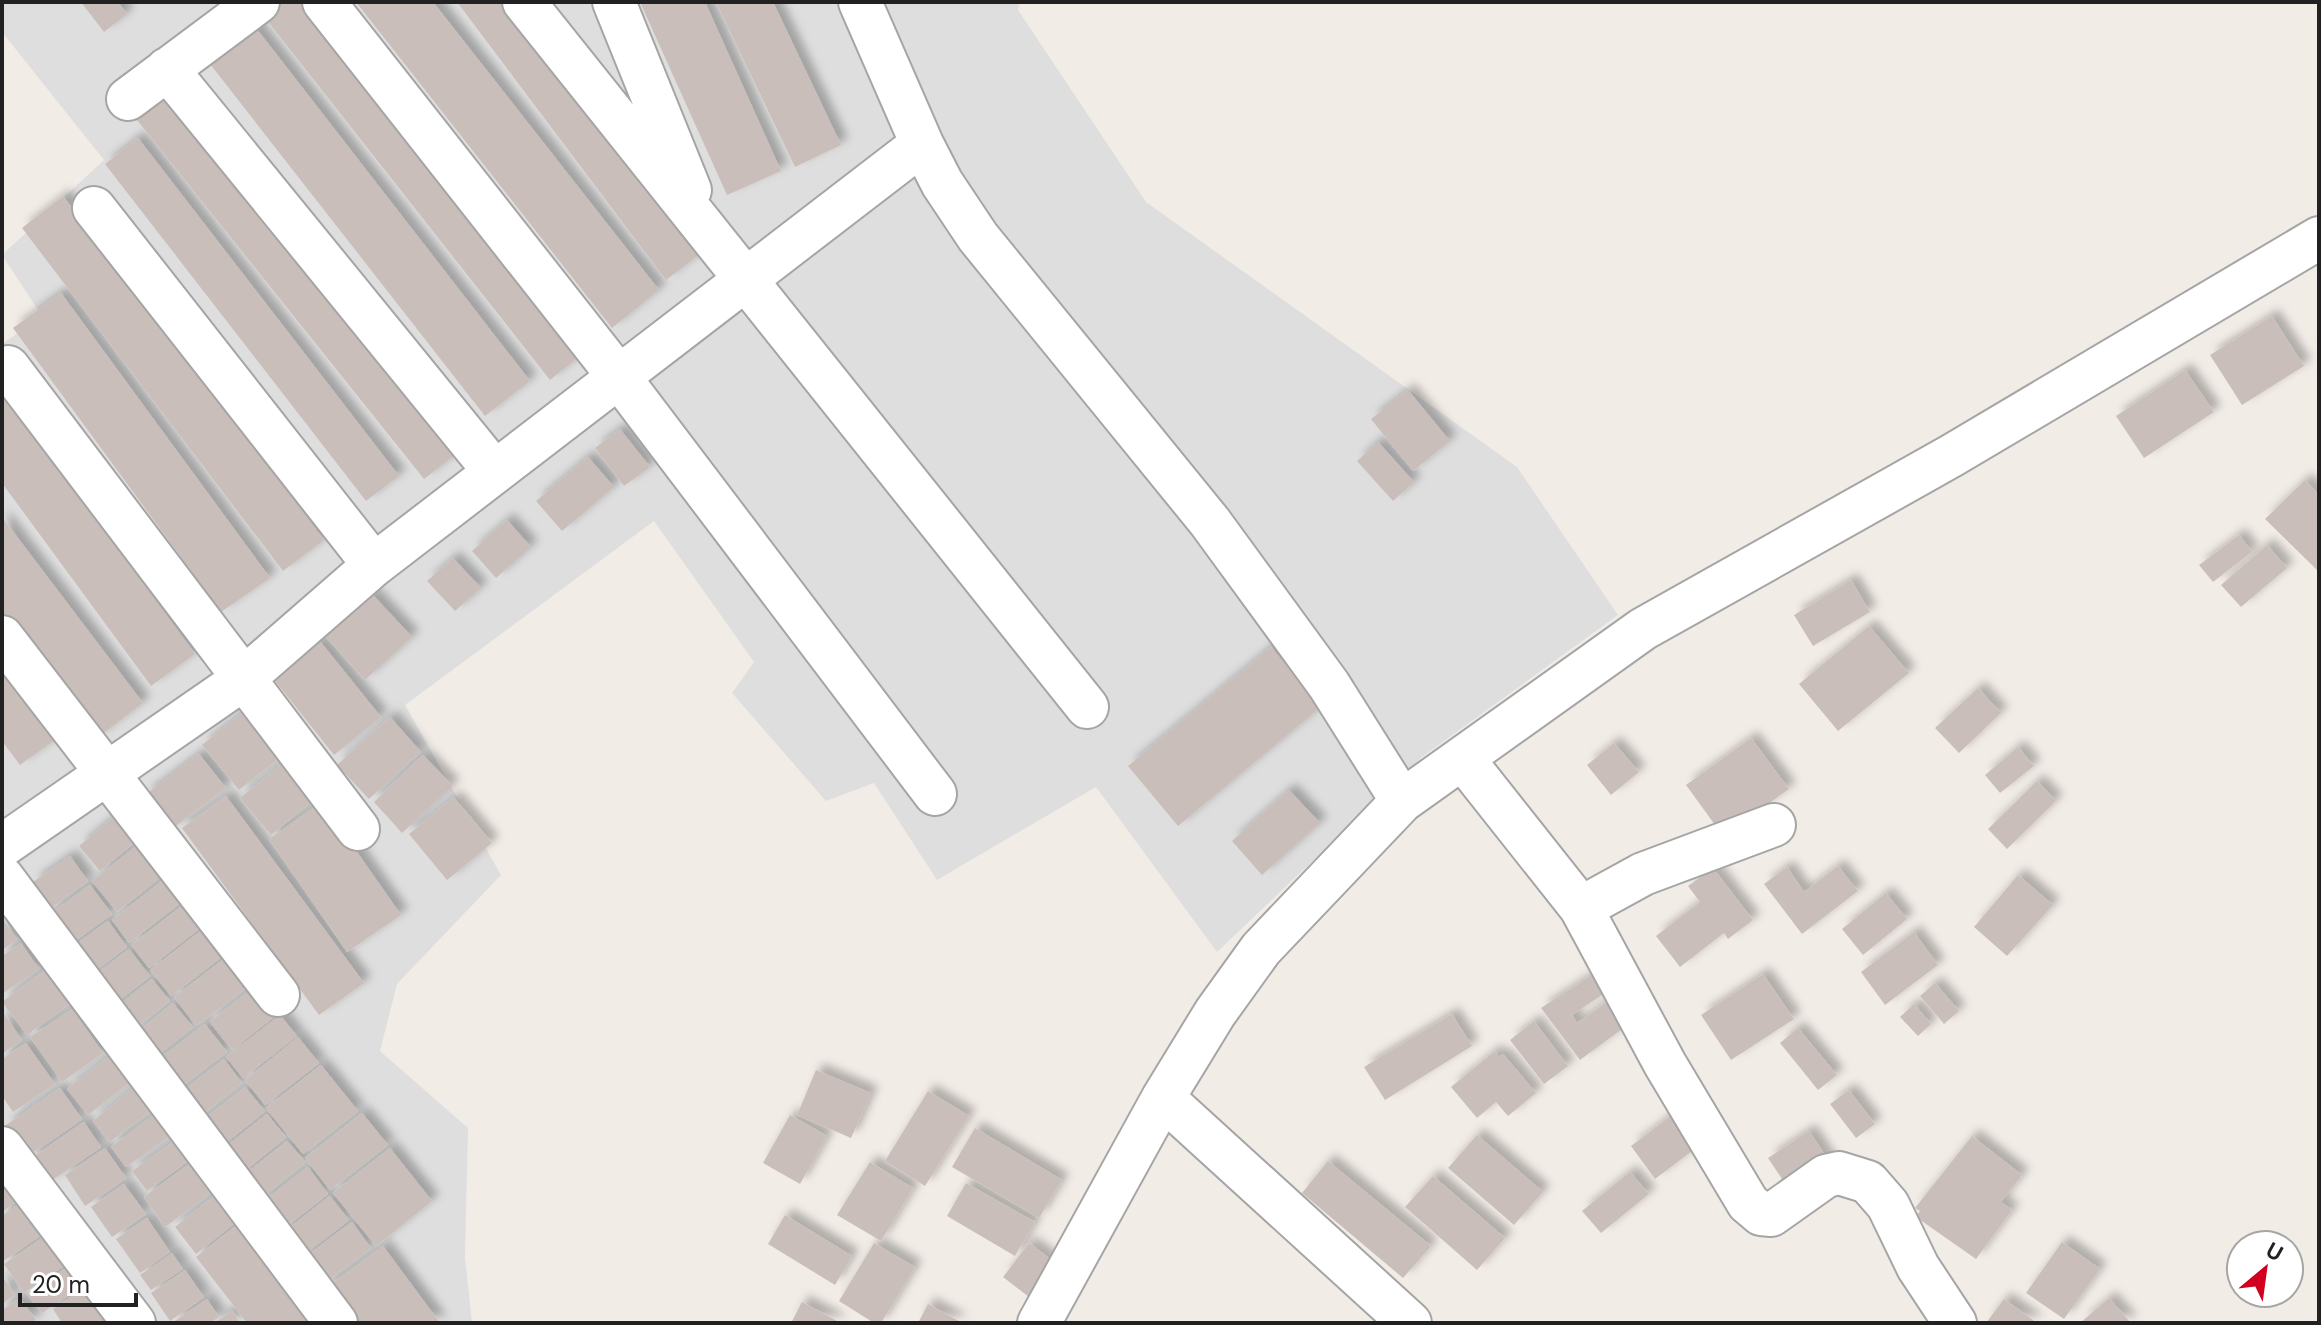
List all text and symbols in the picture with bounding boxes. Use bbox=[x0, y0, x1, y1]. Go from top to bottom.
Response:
north arrow bbox=[2225, 1229, 2305, 1309]
text: U bbox=[2261, 1236, 2288, 1268]
scale bar bbox=[20, 1257, 136, 1307]
text: 20 m bbox=[32, 1269, 90, 1300]

